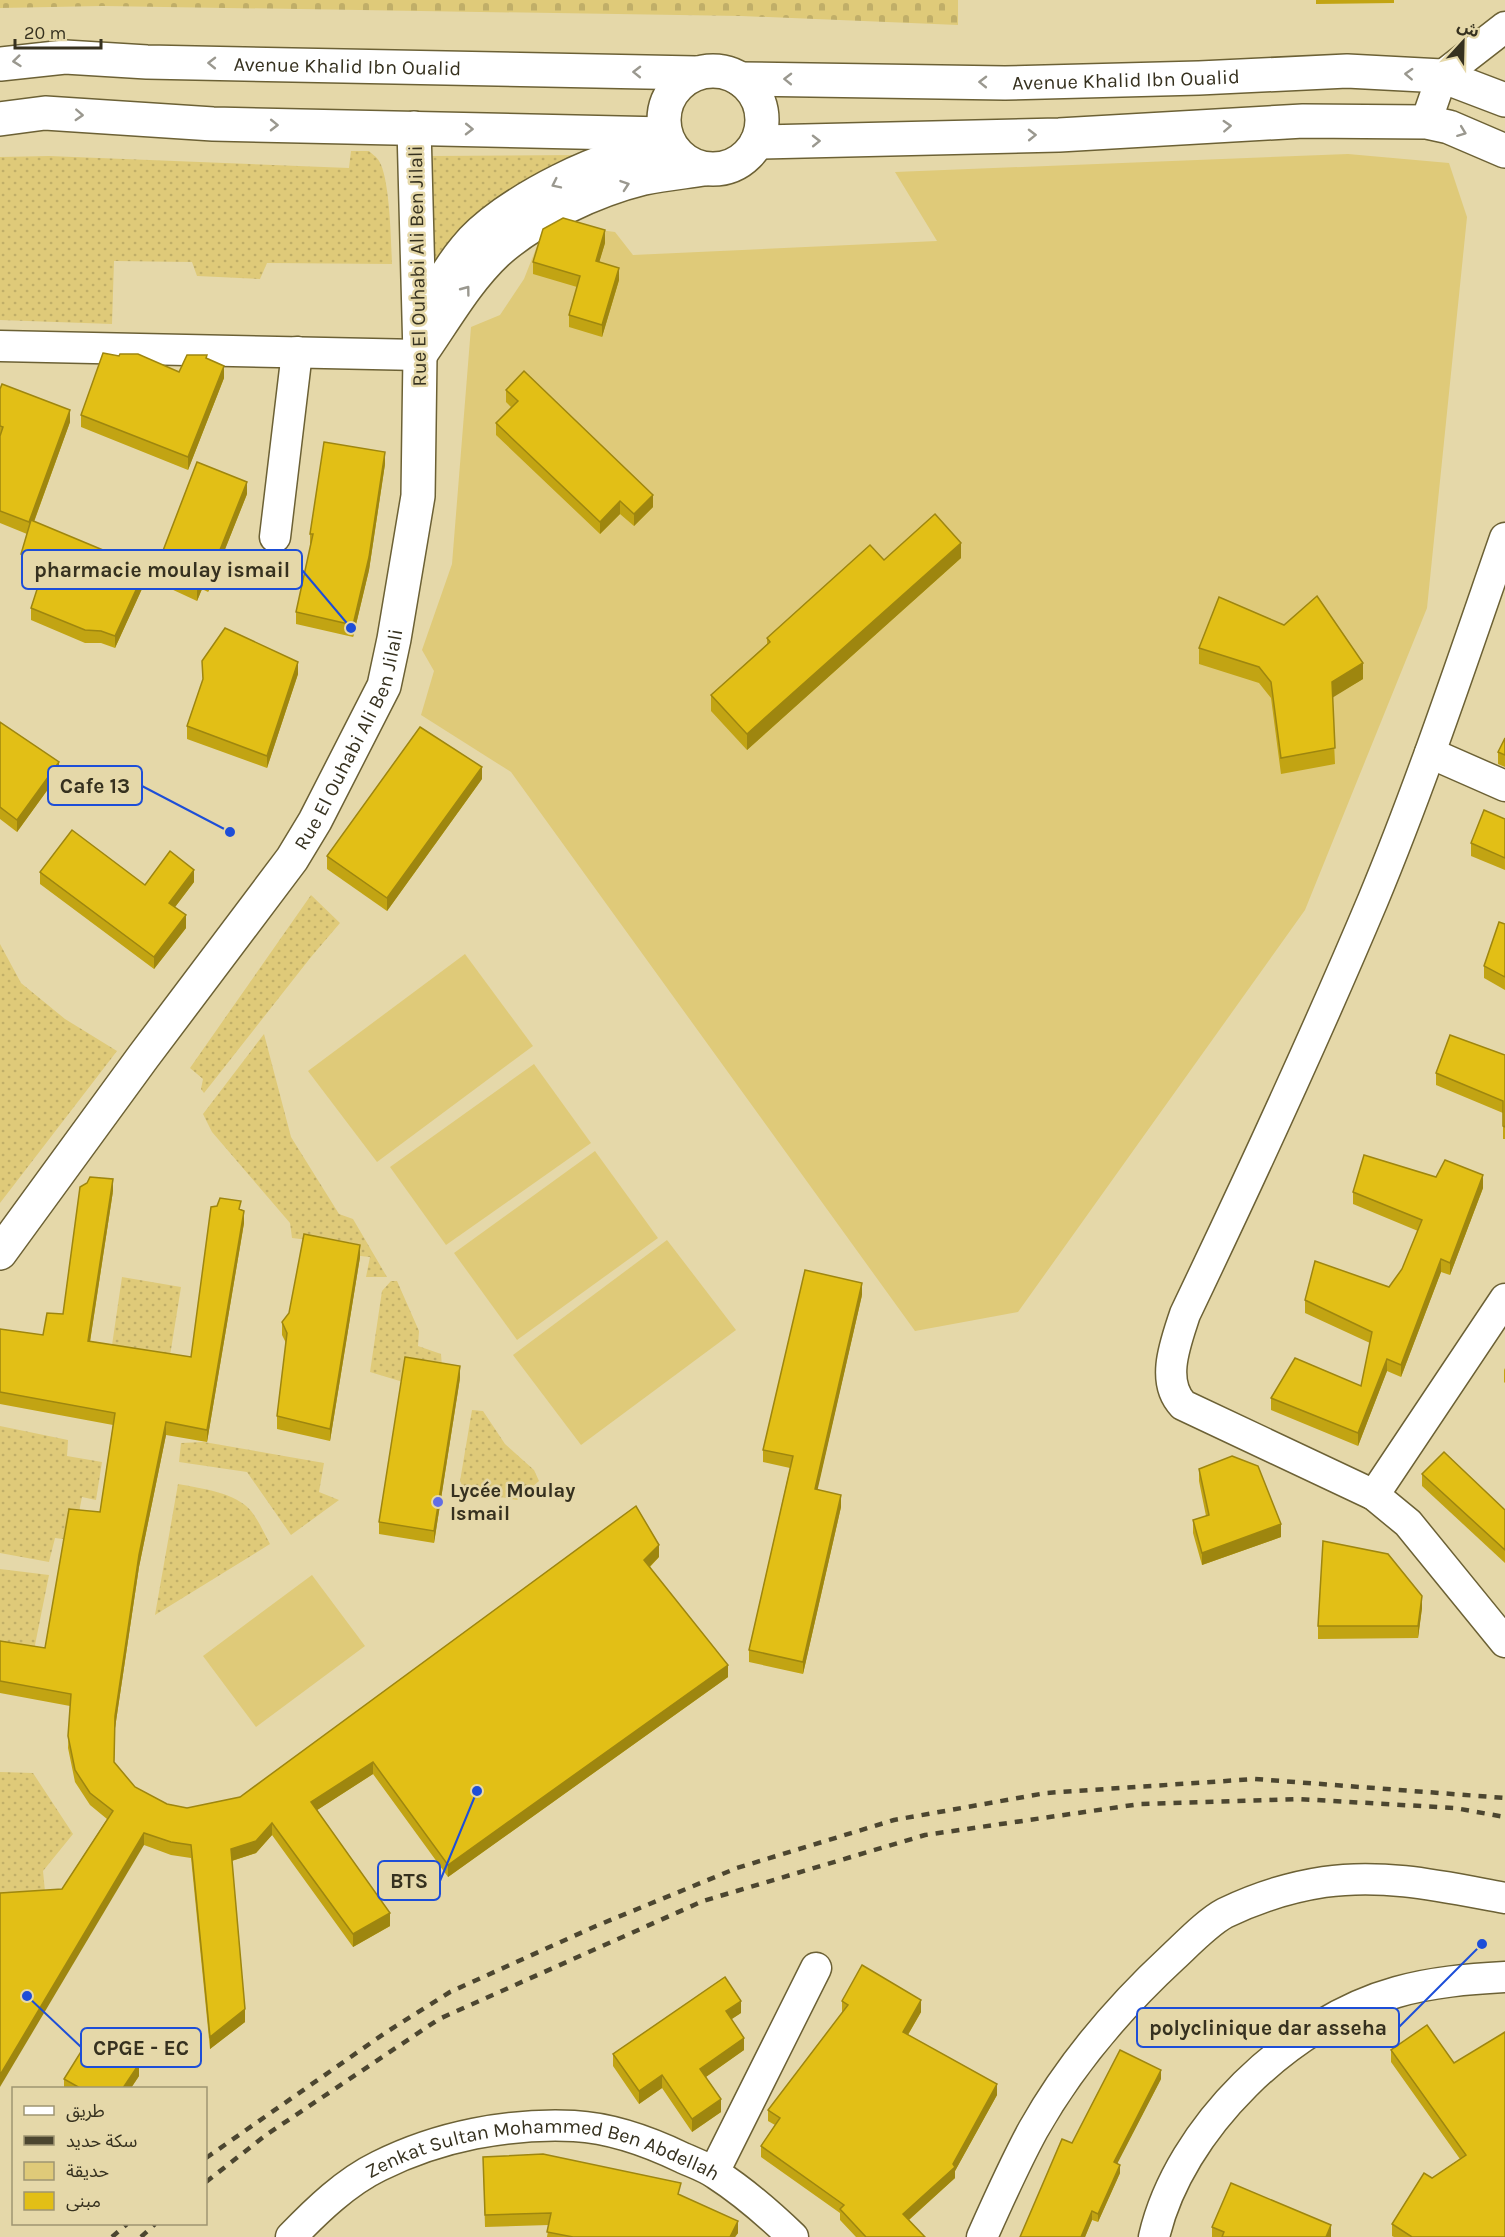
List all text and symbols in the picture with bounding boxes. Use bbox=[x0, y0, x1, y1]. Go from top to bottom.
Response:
scale bar bbox=[15, 12, 100, 50]
north arrow bbox=[1433, 12, 1493, 72]
text: ش bbox=[1455, 16, 1482, 41]
text: 20 m bbox=[24, 22, 66, 44]
street label: Avenue Khalid Ibn Oualid bbox=[233, 53, 462, 80]
one-way arrow bbox=[12, 54, 22, 67]
one-way arrow bbox=[207, 57, 216, 69]
street label: Avenue Khalid Ibn Oualid bbox=[1012, 65, 1240, 95]
one-way arrow bbox=[633, 66, 642, 78]
one-way arrow bbox=[1405, 68, 1414, 81]
one-way arrow bbox=[784, 73, 793, 85]
one-way arrow bbox=[979, 76, 988, 88]
one-way arrow bbox=[75, 109, 84, 122]
one-way arrow bbox=[269, 119, 278, 131]
one-way arrow bbox=[1222, 119, 1231, 132]
one-way arrow bbox=[464, 123, 473, 135]
one-way arrow bbox=[1456, 125, 1467, 137]
one-way arrow bbox=[1027, 129, 1036, 142]
one-way arrow bbox=[811, 135, 820, 147]
street label: Rue El Ouhabi Ali Ben Jilali bbox=[404, 145, 431, 387]
one-way arrow bbox=[552, 177, 563, 188]
one-way arrow bbox=[619, 180, 630, 192]
one-way arrow bbox=[458, 286, 469, 297]
callout: pharmacie moulay ismail bbox=[22, 550, 302, 589]
text: pharmacie moulay ismail bbox=[34, 558, 290, 582]
street label: Rue El Ouhabi Ali Ben Jilali bbox=[289, 627, 408, 854]
callout: Cafe 13 bbox=[48, 766, 142, 805]
text: Cafe 13 bbox=[60, 774, 130, 798]
place label: Lycée Moulay Ismail bbox=[450, 1479, 575, 1525]
marker: Lycée Moulay Ismail bbox=[431, 1495, 445, 1509]
callout: BTS bbox=[378, 1861, 440, 1900]
text: BTS bbox=[390, 1869, 428, 1893]
callout: polyclinique dar asseha bbox=[1137, 2008, 1399, 2047]
text: polyclinique dar asseha bbox=[1149, 2016, 1387, 2041]
callout: CPGE - EC bbox=[81, 2028, 201, 2067]
text: CPGE - EC bbox=[93, 2036, 189, 2060]
legend bbox=[12, 2087, 207, 2225]
text: طريق bbox=[66, 2100, 105, 2122]
text: Zenkat Sultan Mohammed Ben Abdellah bbox=[361, 2115, 724, 2185]
text: سكة حديد bbox=[66, 2130, 137, 2152]
text: حديقة bbox=[66, 2160, 109, 2182]
street label: Zenkat Sultan Mohammed Ben Abdellah bbox=[358, 2168, 726, 2192]
text: مبنى bbox=[66, 2190, 101, 2212]

